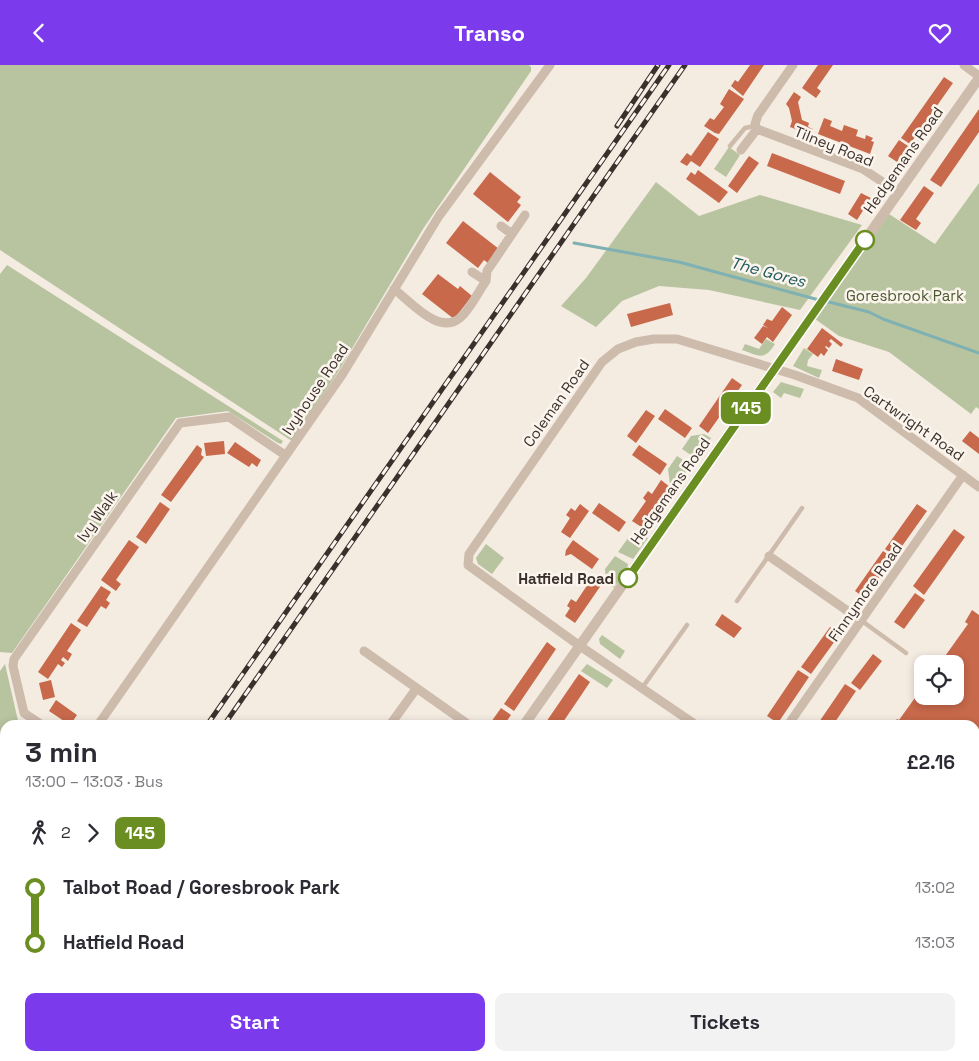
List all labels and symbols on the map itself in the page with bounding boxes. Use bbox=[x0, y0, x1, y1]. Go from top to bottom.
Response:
street label: Hedgemans Road bbox=[859, 103, 947, 217]
street label: Tilney Road bbox=[792, 121, 876, 171]
unlabelled marker bbox=[855, 230, 875, 250]
water label: The Gores bbox=[728, 252, 808, 292]
park label: Goresbrook Park bbox=[846, 286, 964, 305]
street label: Ivyhouse Road bbox=[277, 340, 353, 438]
street label: Coleman Road bbox=[519, 355, 593, 451]
street label: Cartwright Road bbox=[860, 381, 968, 465]
line badge: 145 bbox=[717, 392, 775, 424]
street label: Hedgemans Road bbox=[626, 434, 714, 548]
street label: Ivy Walk bbox=[73, 487, 121, 545]
street label: Finnymore Road bbox=[824, 539, 906, 645]
marker: Hatfield Road bbox=[618, 568, 638, 588]
place label: Hatfield Road bbox=[518, 569, 614, 588]

